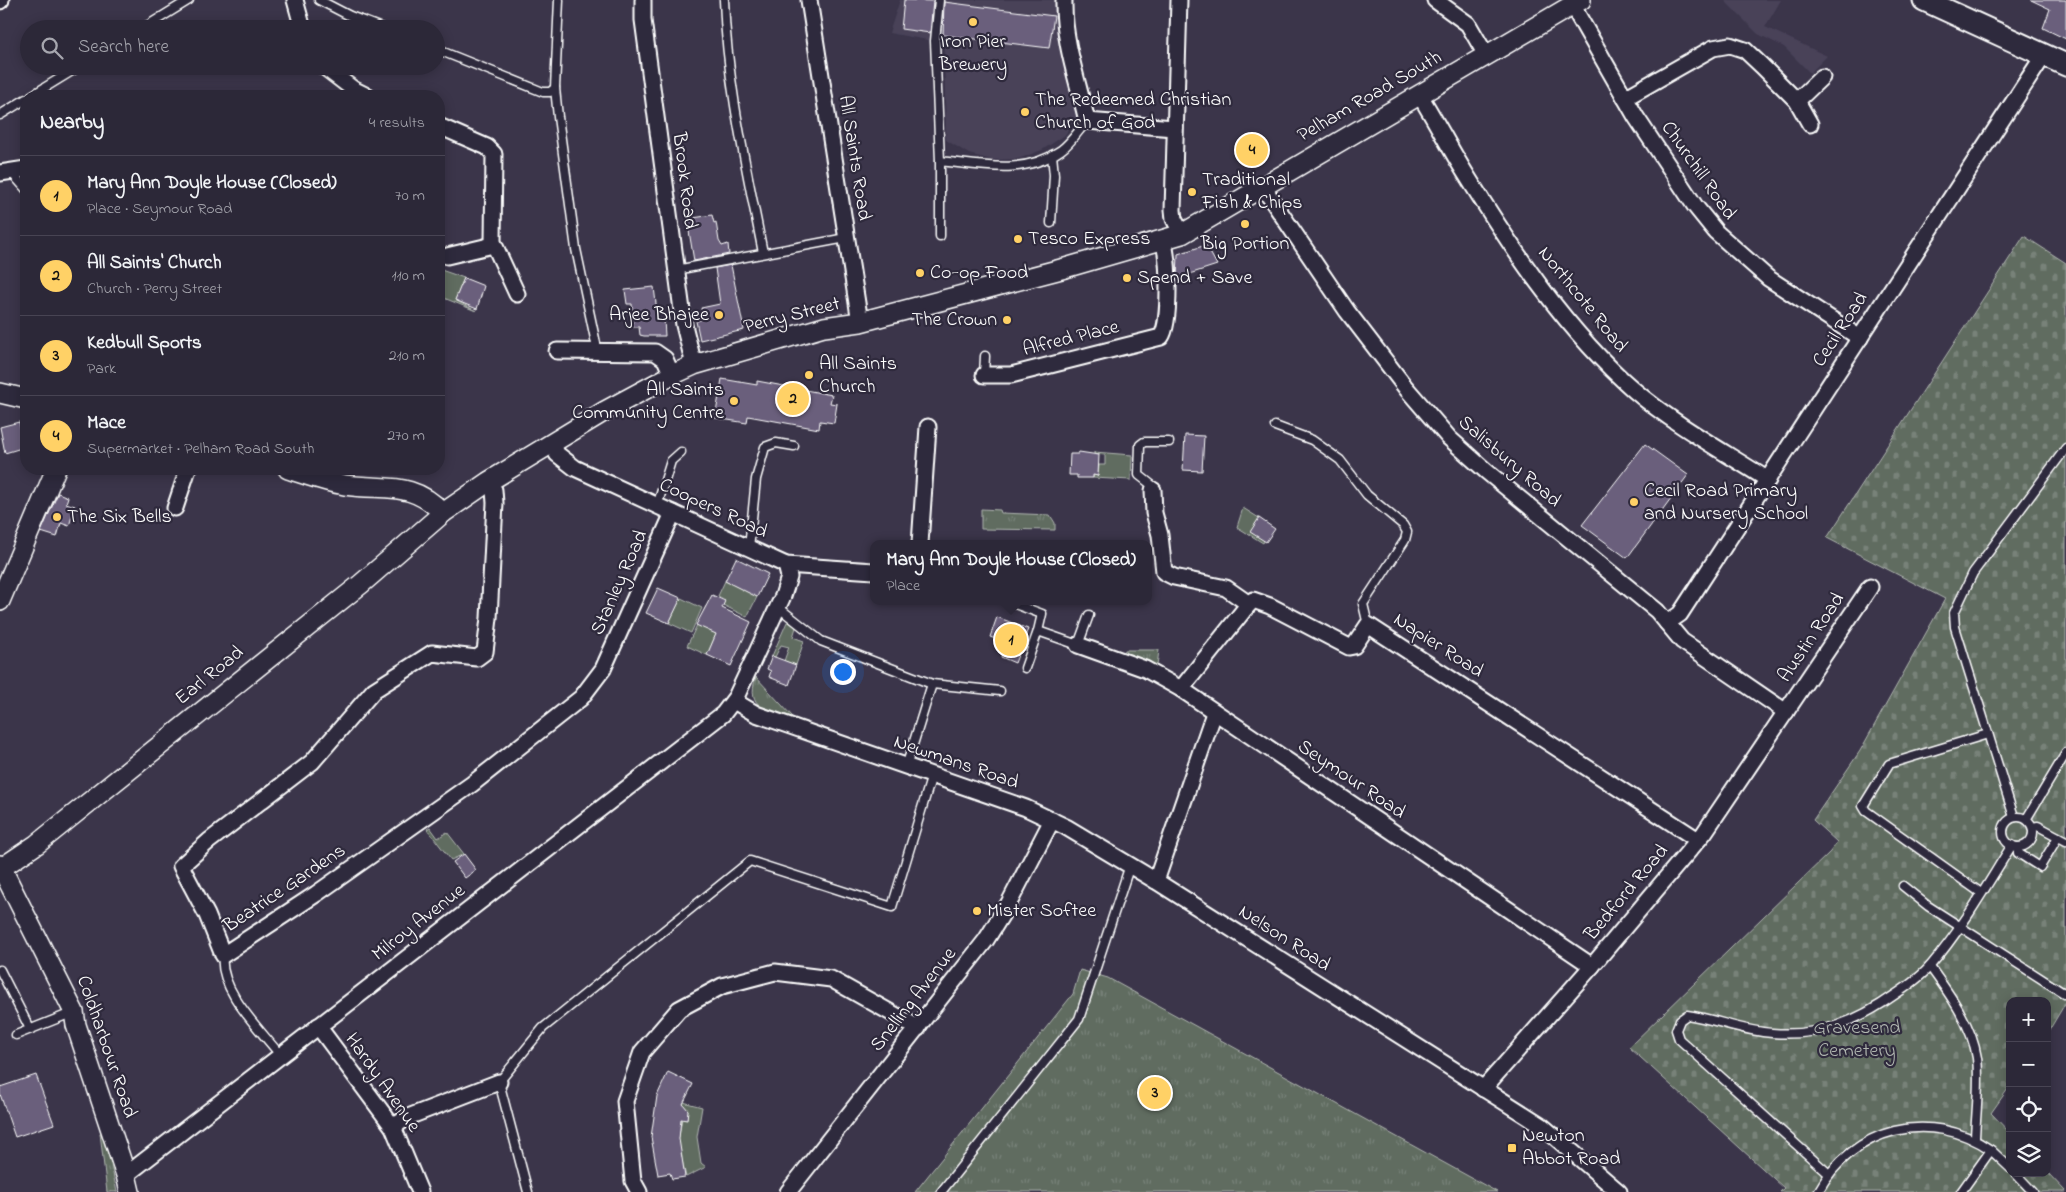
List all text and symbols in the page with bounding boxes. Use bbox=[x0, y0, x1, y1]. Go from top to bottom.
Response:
marker: Iron Pier Brewery bbox=[967, 16, 979, 28]
search box bbox=[20, 20, 445, 75]
place label: Iron Pier Brewery bbox=[938, 28, 1007, 80]
icon: search bbox=[38, 34, 66, 62]
text: Search here bbox=[78, 34, 169, 61]
street label: Pelham Road South bbox=[1292, 44, 1448, 150]
place label: The Redeemed Christian Church of God bbox=[1035, 86, 1231, 138]
street label: All Saints Road bbox=[830, 93, 878, 223]
marker: The Redeemed Christian Church of God bbox=[1019, 106, 1031, 118]
text: Nearby bbox=[40, 108, 104, 138]
text: 4 results bbox=[369, 111, 425, 135]
street label: Churchill Road bbox=[1653, 115, 1743, 227]
street label: Brook Road bbox=[664, 130, 704, 231]
pin: 4 bbox=[1236, 131, 1268, 169]
place label: Traditional Fish & Chips bbox=[1201, 166, 1303, 218]
text: Mary Ann Doyle House (Closed) bbox=[87, 170, 337, 197]
text: 1 bbox=[53, 184, 59, 208]
text: 70 m bbox=[395, 184, 425, 208]
marker: Traditional Fish & Chips bbox=[1186, 186, 1198, 198]
text: Place · Seymour Road bbox=[87, 197, 232, 221]
marker: Big Portion bbox=[1239, 218, 1251, 230]
place label: Tesco Express bbox=[1028, 225, 1150, 254]
place label: Big Portion bbox=[1200, 230, 1289, 260]
marker: Tesco Express bbox=[1012, 233, 1024, 245]
street label: Northcote Road bbox=[1530, 240, 1634, 360]
text: All Saints' Church bbox=[87, 250, 221, 277]
place label: Co-op Food bbox=[930, 259, 1028, 288]
text: 2 bbox=[52, 264, 60, 288]
text: 110 m bbox=[391, 264, 425, 288]
place label: Spend + Save bbox=[1137, 264, 1252, 293]
marker: Co-op Food bbox=[914, 267, 926, 279]
marker: Spend + Save bbox=[1121, 272, 1133, 284]
text: Church · Perry Street bbox=[87, 277, 222, 301]
street label: Cecil Road bbox=[1806, 287, 1876, 373]
street label: Perry Street bbox=[741, 290, 843, 342]
place label: Arjee Bhajee bbox=[609, 301, 709, 330]
place label: The Crown bbox=[912, 306, 997, 335]
marker: Arjee Bhajee bbox=[713, 309, 725, 321]
street label: Alfred Place bbox=[1020, 313, 1122, 365]
marker: The Crown bbox=[1001, 314, 1013, 326]
text: Kedbull Sports bbox=[87, 330, 202, 357]
text: 3 bbox=[53, 344, 59, 368]
text: 210 m bbox=[389, 344, 425, 368]
place label: All Saints Church bbox=[819, 350, 897, 402]
text: Park bbox=[87, 357, 116, 381]
marker: All Saints Church bbox=[803, 369, 815, 381]
place label: All Saints Community Centre bbox=[572, 376, 724, 428]
pin: 2 bbox=[777, 380, 809, 418]
marker: All Saints Community Centre bbox=[728, 395, 740, 407]
street label: Salisbury Road bbox=[1451, 409, 1567, 515]
text: Mace bbox=[87, 410, 126, 437]
text: 4 bbox=[53, 424, 59, 448]
text: 270 m bbox=[387, 424, 425, 448]
text: Supermarket · Pelham Road South bbox=[87, 437, 314, 461]
street label: Coopers Road bbox=[654, 471, 772, 547]
place label: Cecil Road Primary and Nursery School bbox=[1644, 477, 1808, 529]
marker: Cecil Road Primary and Nursery School bbox=[1628, 496, 1640, 508]
place label: The Six Bells bbox=[67, 503, 172, 532]
marker: The Six Bells bbox=[51, 511, 63, 523]
street label: Stanley Road bbox=[584, 526, 656, 640]
popup bbox=[870, 540, 1152, 605]
text: Mary Ann Doyle House (Closed) bbox=[886, 547, 1136, 574]
text: Place bbox=[886, 574, 920, 598]
street label: Austin Road bbox=[1771, 587, 1853, 689]
street label: Napier Road bbox=[1387, 606, 1489, 686]
pin: 1 bbox=[995, 621, 1027, 659]
street label: Earl Road bbox=[169, 639, 251, 713]
your location bbox=[830, 659, 856, 685]
street label: Newmans Road bbox=[890, 728, 1022, 798]
street label: Seymour Road bbox=[1291, 733, 1411, 827]
street label: Beatrice Gardens bbox=[217, 837, 352, 941]
street label: Bedford Road bbox=[1577, 838, 1676, 948]
street label: Milroy Avenue bbox=[366, 877, 472, 969]
place label: Mister Softee bbox=[987, 897, 1096, 926]
street label: Nelson Road bbox=[1232, 898, 1336, 980]
marker: Mister Softee bbox=[971, 905, 983, 917]
street label: Snelling Avenue bbox=[864, 942, 965, 1059]
street label: Coldharbour Road bbox=[68, 972, 144, 1122]
map controls bbox=[2006, 997, 2051, 1177]
button: + bbox=[2006, 997, 2051, 1042]
park label: Gravesend Cemetery bbox=[1813, 1014, 1901, 1066]
street label: Hardy Avenue bbox=[337, 1027, 427, 1139]
button: − bbox=[2006, 1042, 2051, 1087]
pin: 3 bbox=[1139, 1074, 1171, 1112]
button: locate bbox=[2006, 1087, 2051, 1132]
place label: Newton Abbot Road bbox=[1522, 1122, 1620, 1174]
button: layers bbox=[2006, 1132, 2051, 1177]
marker: Newton Abbot Road bbox=[1506, 1142, 1518, 1154]

